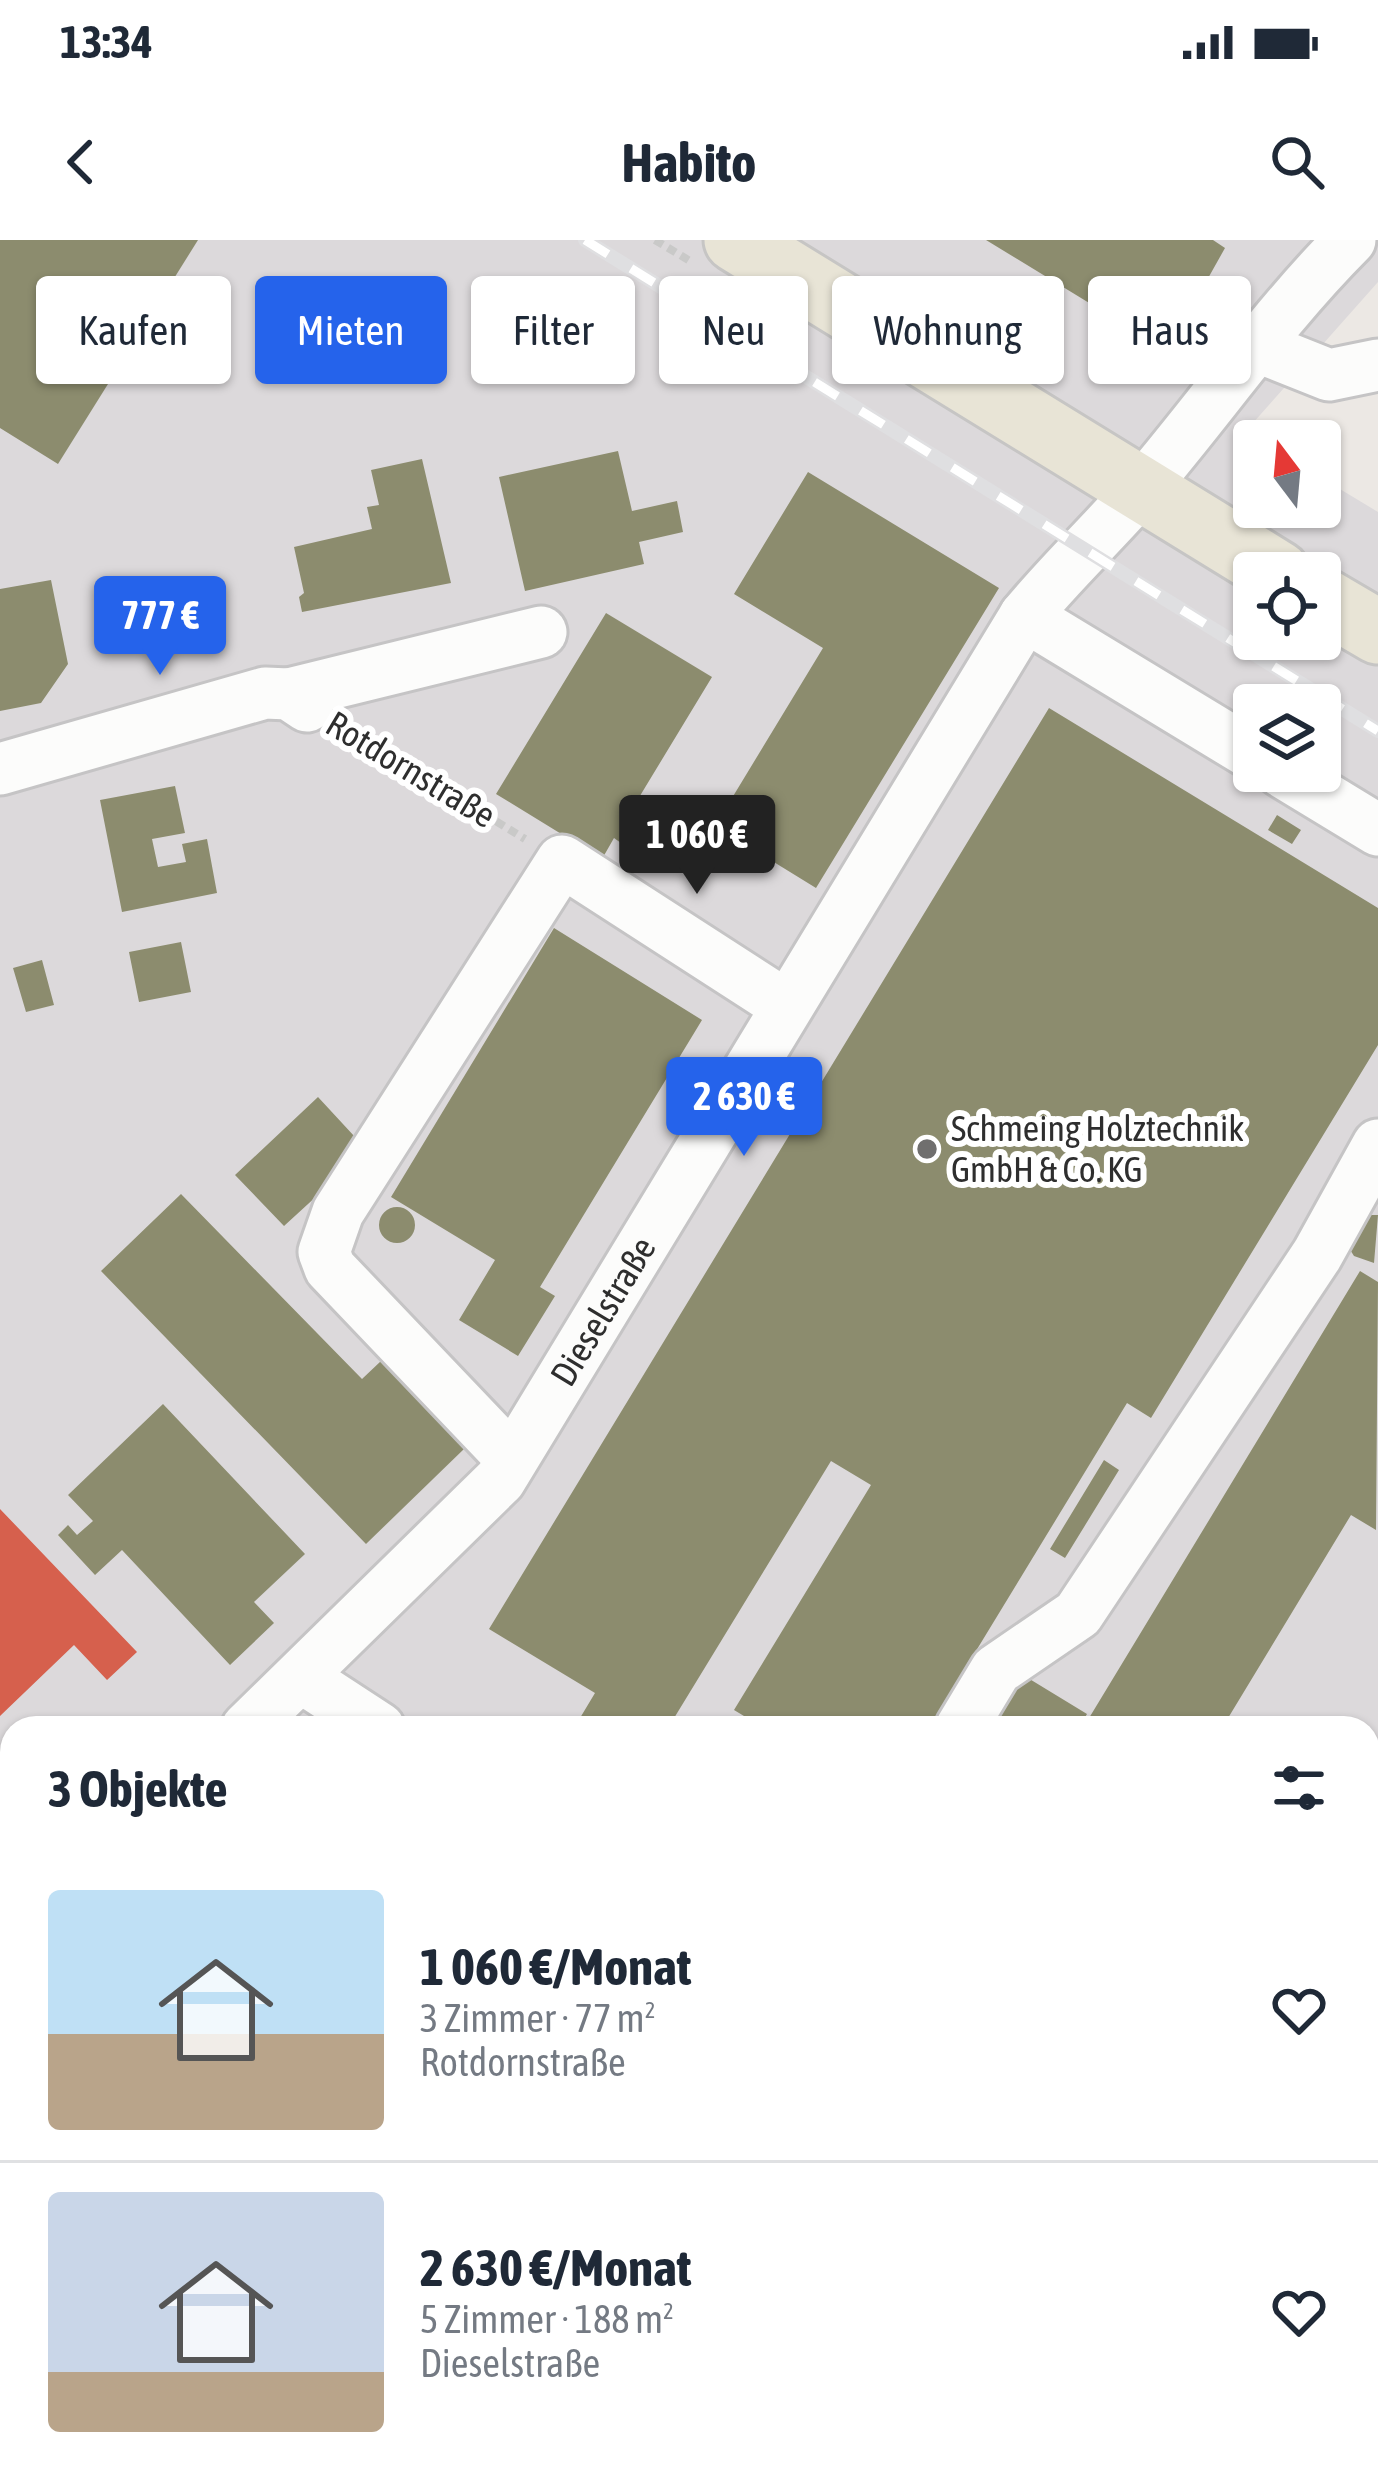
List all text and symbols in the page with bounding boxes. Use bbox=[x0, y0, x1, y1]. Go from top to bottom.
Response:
text: 13:34 bbox=[60, 16, 153, 68]
icon: back bbox=[48, 129, 114, 195]
icon: search bbox=[1264, 129, 1330, 195]
text: Habito bbox=[622, 132, 756, 193]
chip: Kaufen bbox=[36, 276, 231, 384]
chip: Mieten bbox=[255, 276, 447, 384]
chip: Filter bbox=[471, 276, 635, 384]
chip: Neu bbox=[659, 276, 808, 384]
chip: Wohnung bbox=[832, 276, 1064, 384]
chip: Haus bbox=[1088, 276, 1251, 384]
north arrow bbox=[1233, 420, 1341, 528]
map controls bbox=[1233, 420, 1341, 792]
button: locate bbox=[1233, 552, 1341, 660]
pin: 777 € bbox=[76, 576, 244, 678]
text: 777 € bbox=[121, 593, 199, 637]
button: layers bbox=[1233, 684, 1341, 792]
street label: Rotdornstraße bbox=[319, 702, 503, 836]
pin: 1 060 € bbox=[586, 795, 808, 897]
text: 1 060 € bbox=[646, 812, 748, 856]
pin: 2 630 € bbox=[633, 1057, 855, 1159]
text: 2 630 € bbox=[693, 1074, 795, 1118]
place label: Schmeing Holztechnik GmbH & Co. KG bbox=[951, 1107, 1244, 1190]
marker: Schmeing Holztechnik GmbH & Co. KG bbox=[914, 1136, 940, 1162]
street label: Dieselstraße bbox=[542, 1229, 664, 1393]
icon: filters bbox=[1266, 1755, 1332, 1821]
text: 3 Objekte bbox=[48, 1759, 228, 1818]
text: 1 060 €/Monat bbox=[420, 1937, 691, 1996]
icon: home bbox=[144, 1938, 288, 2082]
icon: heart bbox=[1266, 1977, 1332, 2043]
text: 3 Zimmer · 77 m² bbox=[420, 1996, 656, 2040]
text: Rotdornstraße bbox=[420, 2040, 626, 2084]
text: 2 630 €/Monat bbox=[420, 2238, 691, 2297]
icon: home bbox=[144, 2240, 288, 2384]
icon: heart bbox=[1266, 2279, 1332, 2345]
text: 5 Zimmer · 188 m² bbox=[420, 2297, 674, 2341]
text: Dieselstraße bbox=[420, 2341, 600, 2385]

